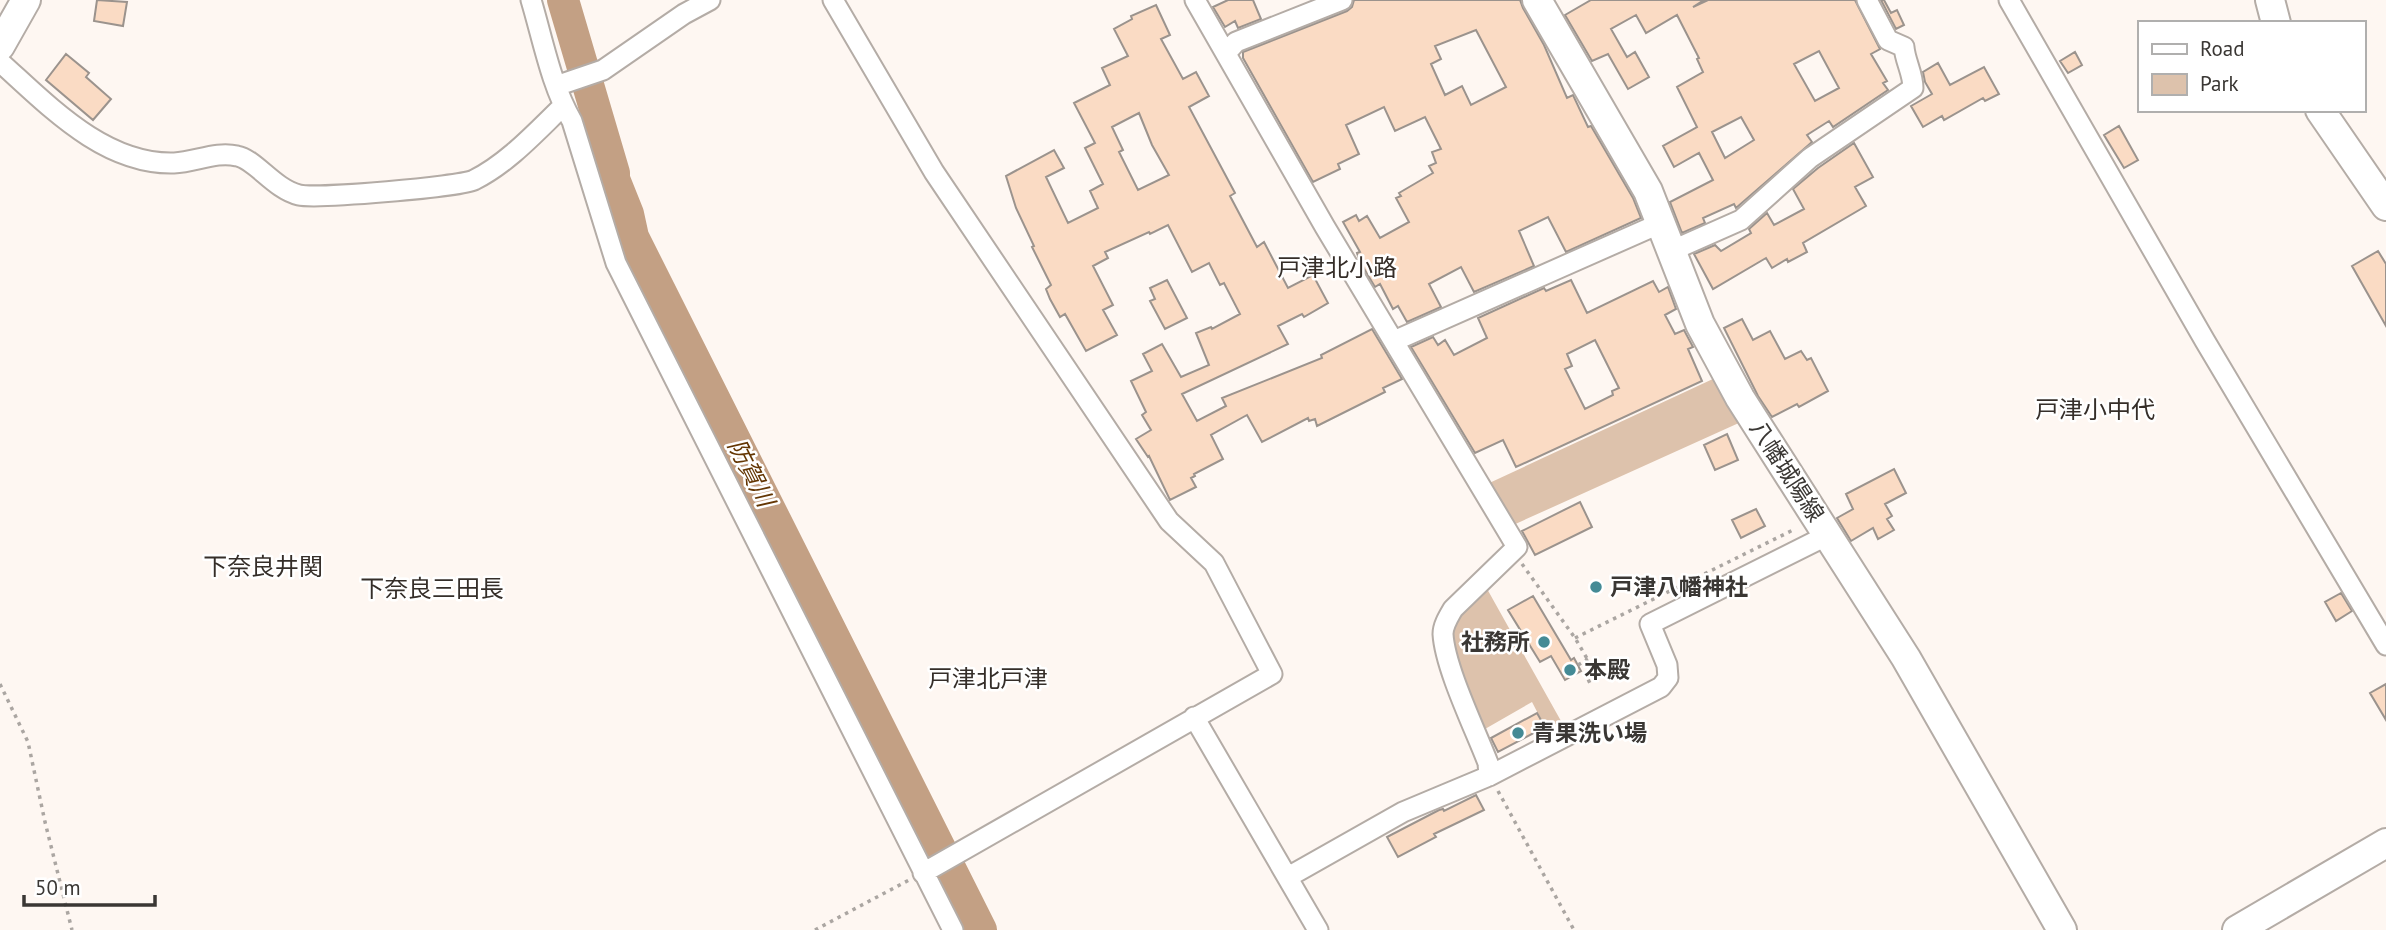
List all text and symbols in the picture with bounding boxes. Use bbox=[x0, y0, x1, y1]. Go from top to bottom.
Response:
legend bbox=[2138, 21, 2365, 112]
text: Road bbox=[2200, 35, 2244, 62]
text: Park bbox=[2200, 70, 2239, 97]
district label: 戸津北小路 bbox=[1277, 252, 1397, 283]
district label: 戸津小中代 bbox=[2035, 394, 2155, 425]
street label: 八幡城陽線 bbox=[1744, 415, 1831, 527]
water label: 防賀川 bbox=[721, 434, 783, 515]
district label: 下奈良井関 bbox=[203, 551, 323, 582]
place label: 戸津八幡神社 bbox=[1610, 572, 1748, 601]
district label: 下奈良三田長 bbox=[360, 573, 504, 604]
marker: 戸津八幡神社 bbox=[1588, 579, 1604, 595]
place label: 社務所 bbox=[1461, 627, 1530, 656]
marker: 社務所 bbox=[1536, 634, 1552, 650]
place label: 本殿 bbox=[1584, 655, 1630, 684]
marker: 本殿 bbox=[1562, 662, 1578, 678]
district label: 戸津北戸津 bbox=[928, 663, 1048, 694]
place label: 青果洗い場 bbox=[1532, 718, 1647, 747]
marker: 青果洗い場 bbox=[1510, 725, 1526, 741]
scale bar bbox=[24, 864, 156, 908]
text: 50 m bbox=[35, 874, 81, 901]

